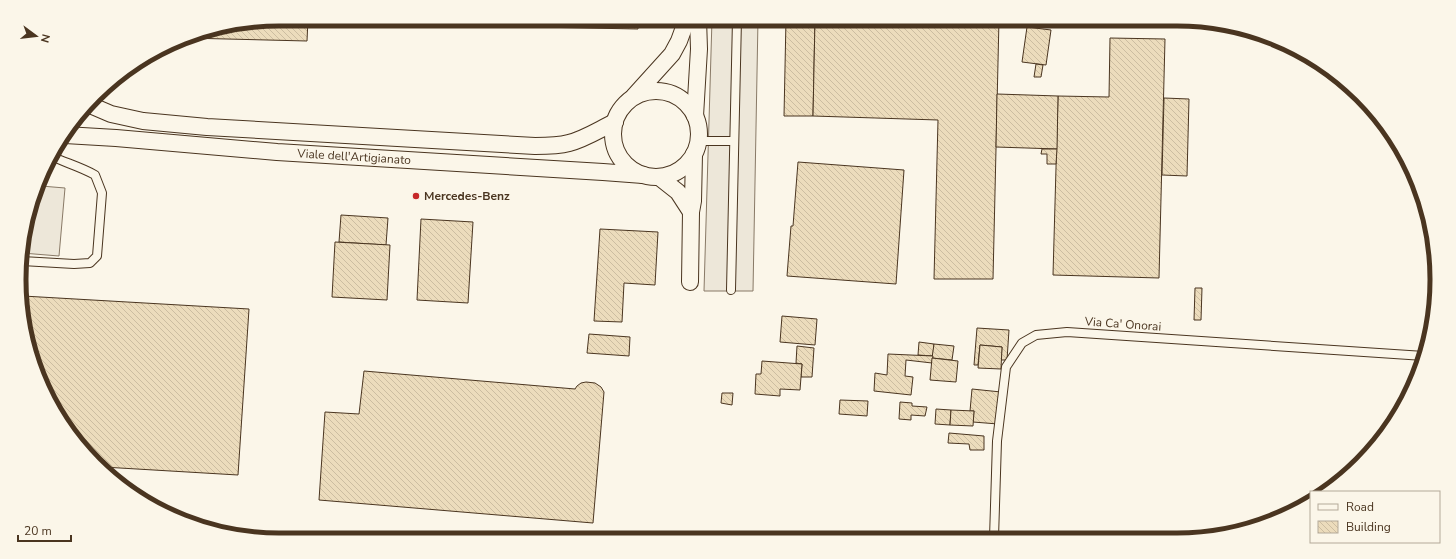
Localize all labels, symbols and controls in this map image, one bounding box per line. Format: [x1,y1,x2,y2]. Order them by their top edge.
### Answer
north arrow [16,16,56,56]
text: N [37,33,53,44]
street label: Viale dell'Artigianato [296,145,412,168]
place label: Mercedes-Benz [424,188,510,204]
marker: Mercedes-Benz [411,191,421,201]
street label: Via Ca' Onorai [1083,313,1162,335]
legend [1310,491,1440,543]
text: Road [1346,499,1374,515]
scale bar [18,517,71,543]
text: Building [1346,519,1391,535]
text: 20 m [24,523,52,539]

